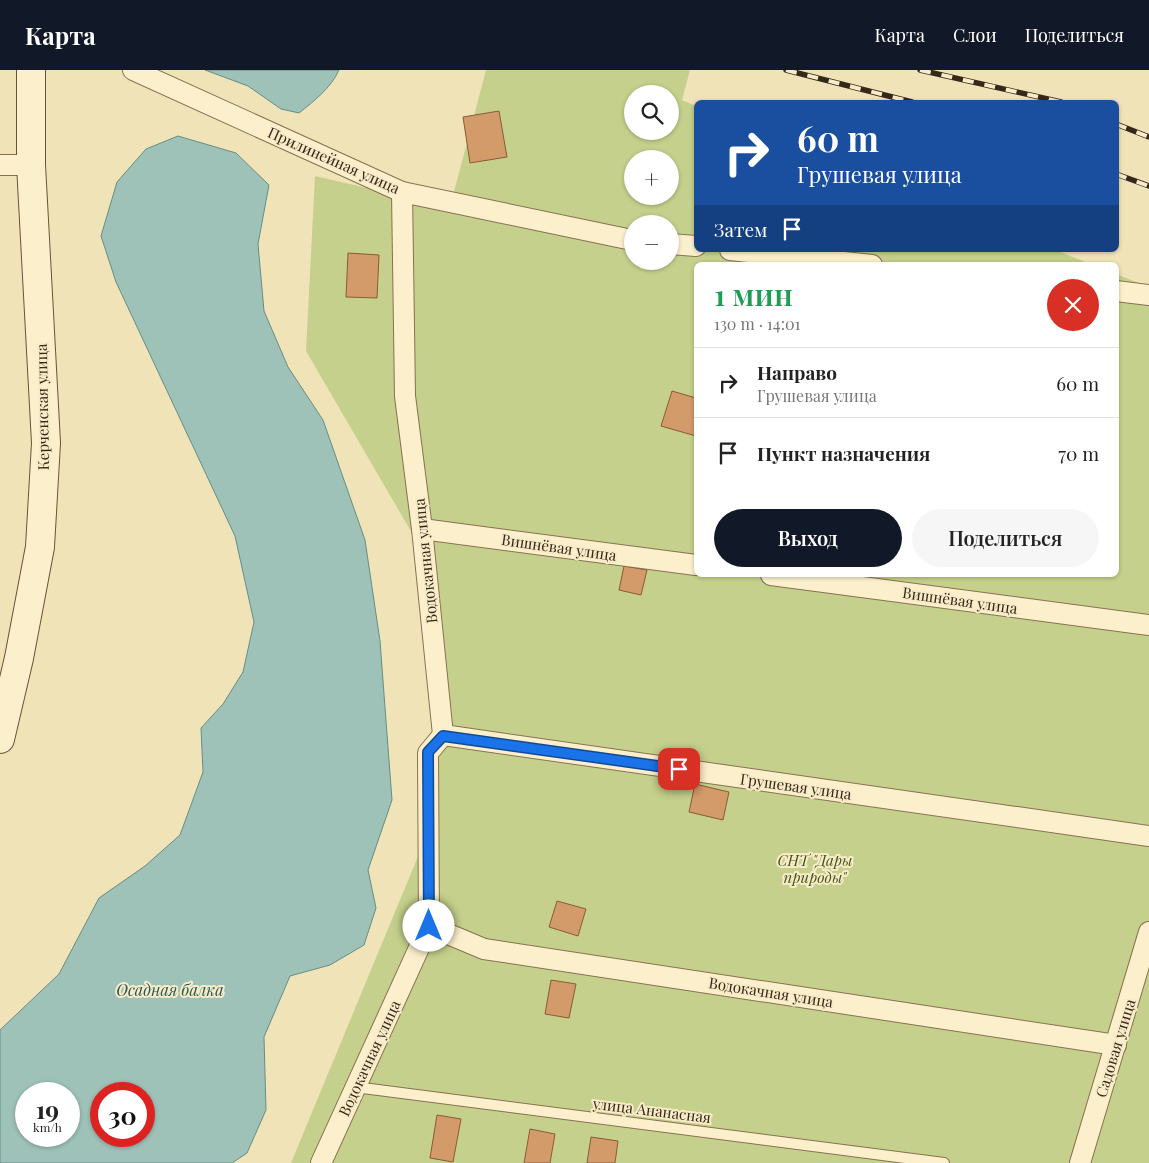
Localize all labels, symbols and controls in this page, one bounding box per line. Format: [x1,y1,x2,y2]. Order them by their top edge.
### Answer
text: Карта [25,19,96,51]
text: Карта [874,23,925,47]
text: Слои [953,23,997,47]
text: Поделиться [1025,23,1124,47]
map controls [624,85,679,270]
button: search [624,85,679,140]
text: 60 m [797,114,879,161]
icon: right [714,120,779,185]
street label: Прилинейная улица [265,122,404,198]
button: + [624,150,679,205]
text: Грушевая улица [797,159,962,189]
button: − [624,215,679,270]
icon: arrive [778,215,806,243]
text: Затем [714,216,768,242]
text: 1 мин [714,274,793,314]
button: close [1047,279,1099,331]
text: 130 m · 14:01 [714,313,800,334]
street label: Керченская улица [31,343,53,470]
text: Направо [757,359,837,385]
icon: right [714,369,742,397]
text: 60 m [1056,370,1099,396]
text: Грушевая улица [757,385,877,406]
icon: arrive [714,439,742,467]
text: Пункт назначения [757,440,930,466]
text: 70 m [1058,440,1099,466]
street label: Водокачная улица [408,497,442,625]
button: Выход [714,509,902,567]
button: Поделиться [912,509,1099,567]
street label: Вишнёвая улица [500,529,618,565]
street label: Вишнёвая улица [901,582,1019,618]
pin [658,748,700,790]
icon: arrive [665,755,693,783]
street label: Грушевая улица [739,768,853,804]
park label: СНТ "Дары природы" [778,850,852,887]
position arrow [402,899,454,951]
street label: Водокачная улица [707,972,835,1012]
water label: Осадная балка [116,979,224,1000]
street label: Водокачная улица [333,996,405,1119]
street label: Садовая улица [1091,996,1140,1100]
speed limit sign: 30 [90,1082,155,1147]
text: 19 [36,1092,59,1125]
street label: улица Ананасная [591,1093,712,1127]
text: km/h [33,1119,62,1135]

